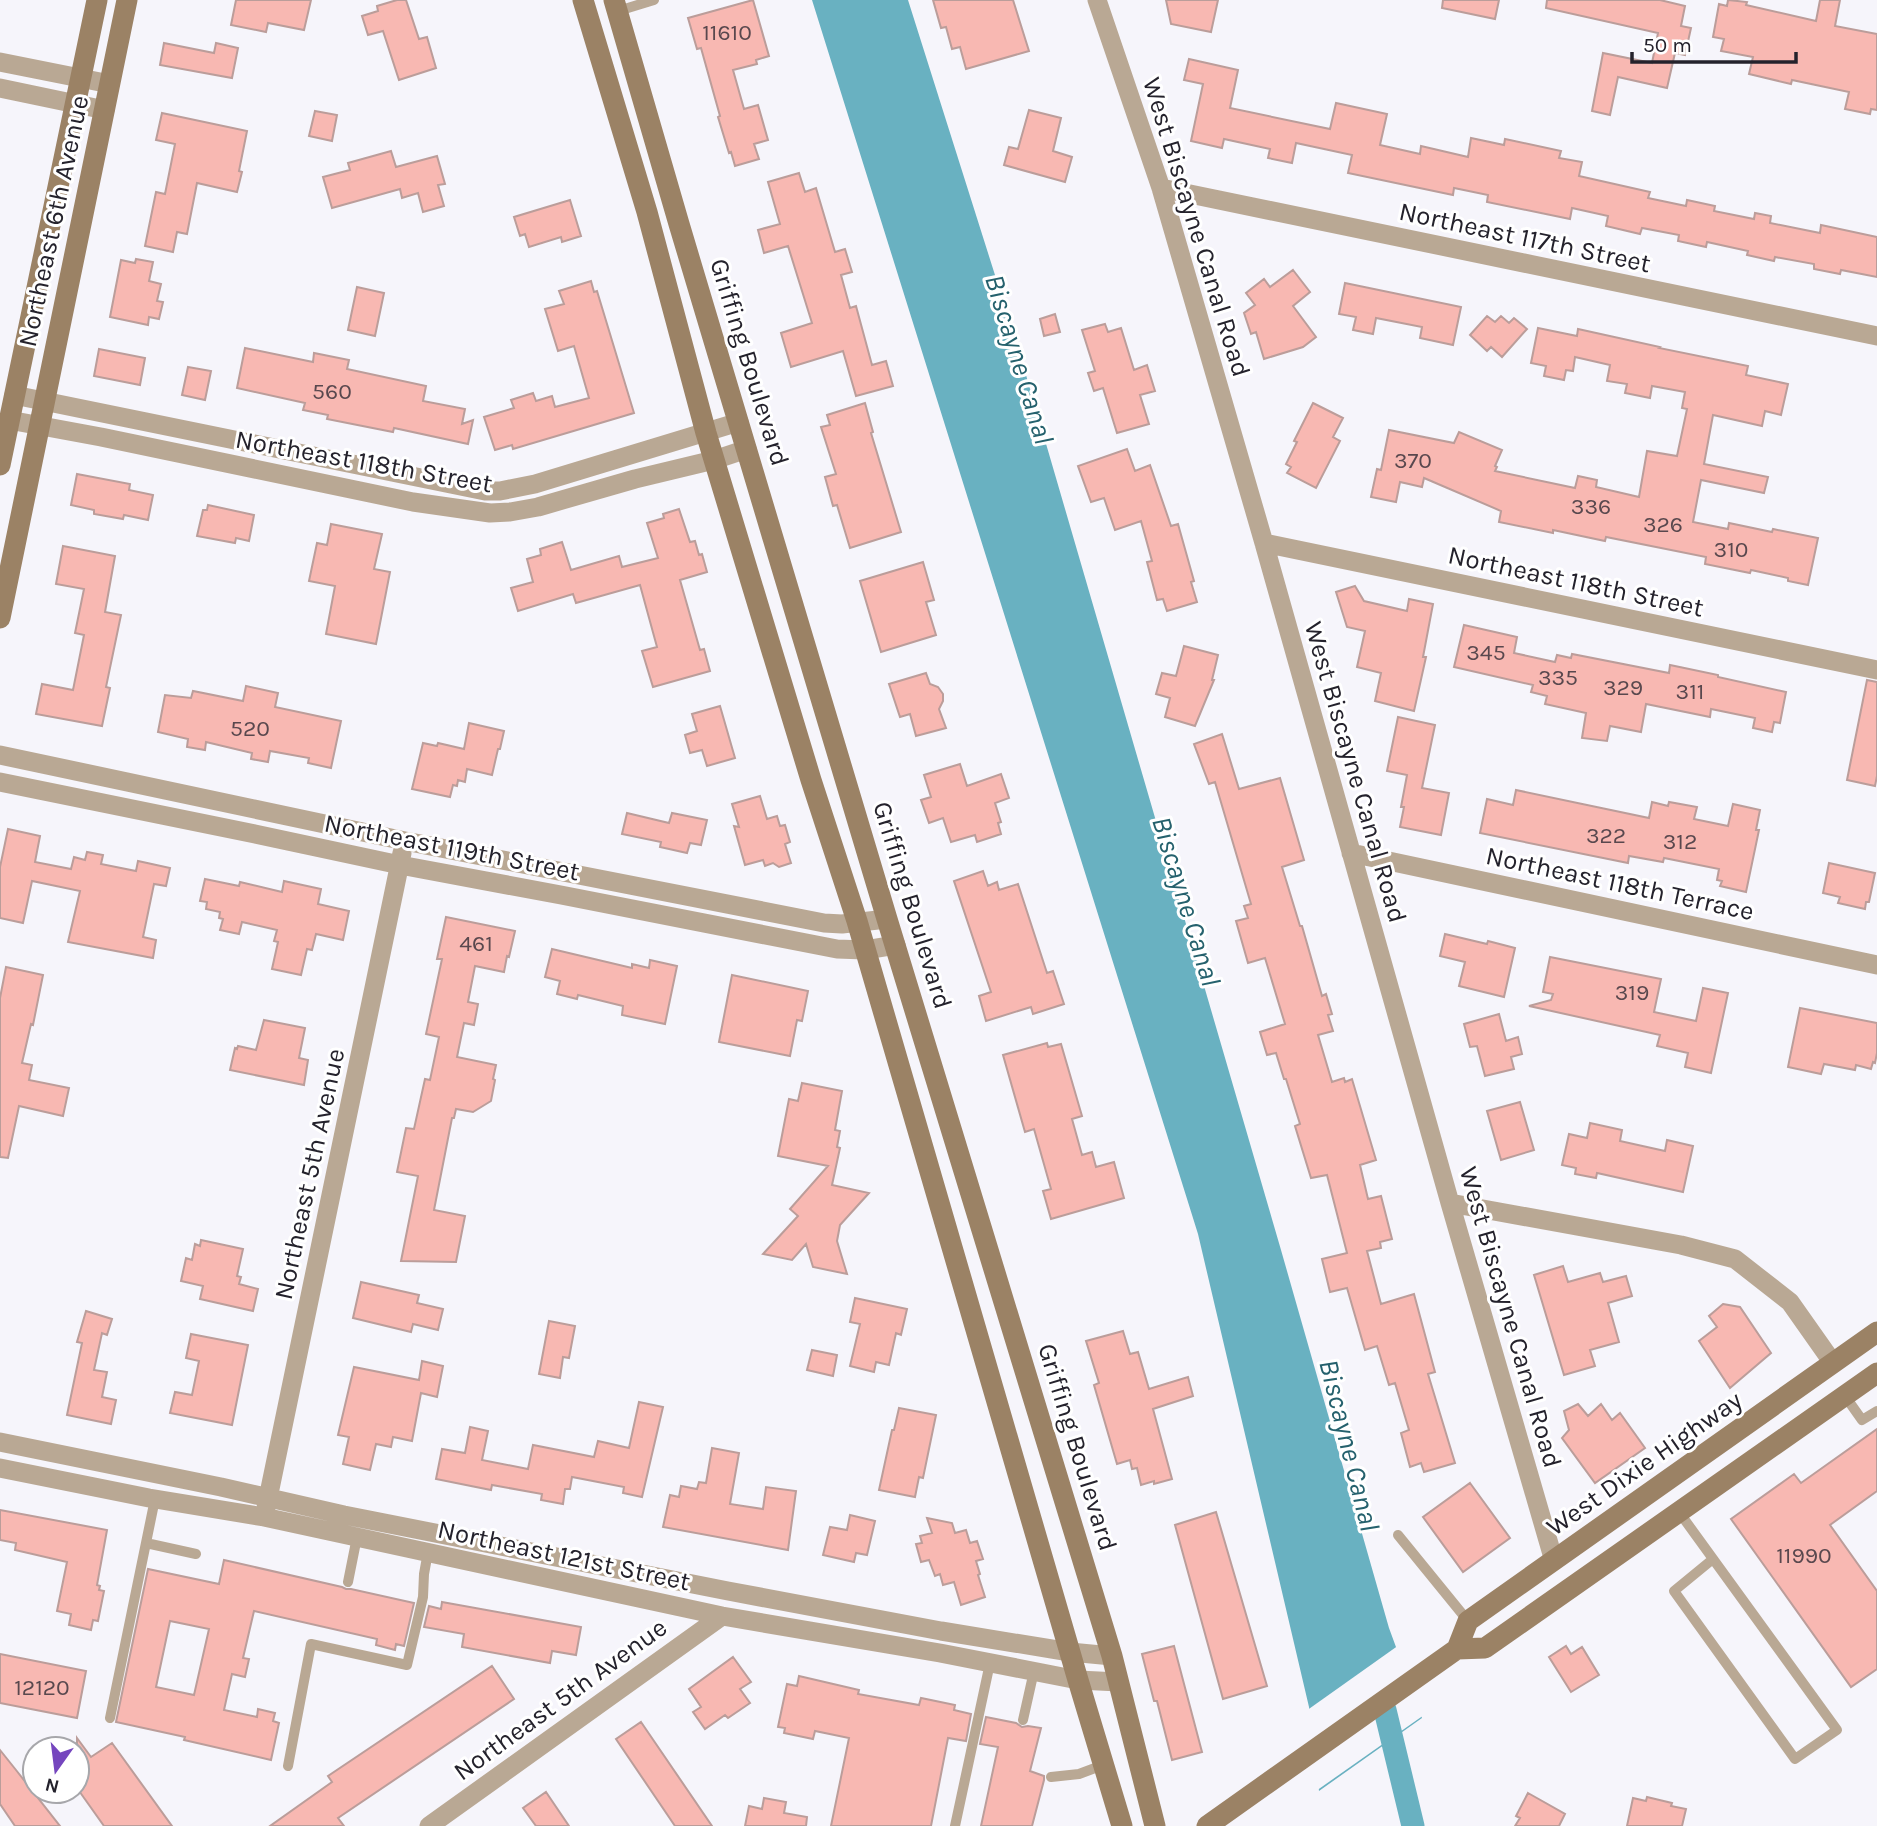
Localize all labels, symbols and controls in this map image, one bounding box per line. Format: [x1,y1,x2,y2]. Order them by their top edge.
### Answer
house number: 11610 [702,19,752,46]
scale bar [1632,21,1797,65]
text: 50 m [1643,33,1692,57]
street label: West Biscayne Canal Road [1136,74,1257,381]
street label: Northeast 6th Avenue [12,93,95,350]
street label: Northeast 117th Street [1396,196,1654,279]
street label: Griffing Boulevard [703,255,796,469]
water label: Biscayne Canal [978,270,1061,448]
house number: 560 [312,378,352,405]
street label: Northeast 118th Street [233,424,495,499]
house number: 370 [1394,447,1432,474]
house number: 336 [1571,493,1611,520]
house number: 326 [1643,511,1683,538]
house number: 310 [1714,536,1748,563]
street label: Northeast 118th Street [1445,539,1707,624]
street label: West Biscayne Canal Road [1298,618,1413,926]
house number: 345 [1466,639,1506,666]
house number: 335 [1538,664,1578,691]
house number: 329 [1603,674,1643,701]
house number: 311 [1676,678,1704,705]
house number: 520 [230,715,270,742]
street label: Griffing Boulevard [866,798,959,1012]
street label: Northeast 119th Street [322,808,582,887]
water label: Biscayne Canal [1145,812,1228,990]
house number: 322 [1586,822,1626,849]
house number: 312 [1663,828,1697,855]
street label: Northeast 118th Terrace [1483,840,1757,927]
house number: 461 [459,930,493,957]
house number: 319 [1615,979,1649,1006]
street label: Northeast 5th Avenue [268,1046,351,1303]
street label: West Biscayne Canal Road [1453,1163,1568,1471]
street label: Griffing Boulevard [1031,1340,1124,1554]
water label: Biscayne Canal [1312,1356,1387,1534]
street label: West Dixie Highway [1541,1384,1748,1543]
street label: Northeast 121st Street [435,1514,693,1597]
house number: 11990 [1776,1542,1832,1569]
street label: Northeast 5th Avenue [448,1612,673,1787]
house number: 12120 [14,1674,70,1701]
north arrow [21,1735,91,1805]
text: N [43,1773,61,1798]

